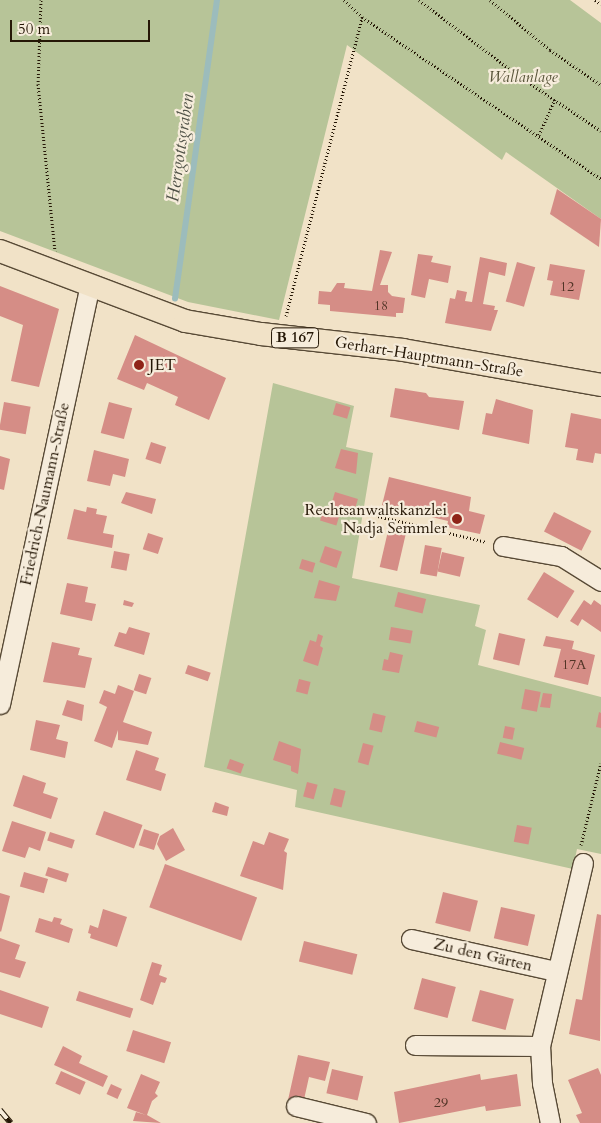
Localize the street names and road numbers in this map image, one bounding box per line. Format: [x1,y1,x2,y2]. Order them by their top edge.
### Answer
road number: B 167 [270,326,320,350]
street label: Gerhart-Hauptmann-Straße [333,333,525,381]
street label: Friedrich-Naumann-Straße [16,401,74,587]
street label: Zu den Gärten [432,934,534,976]

